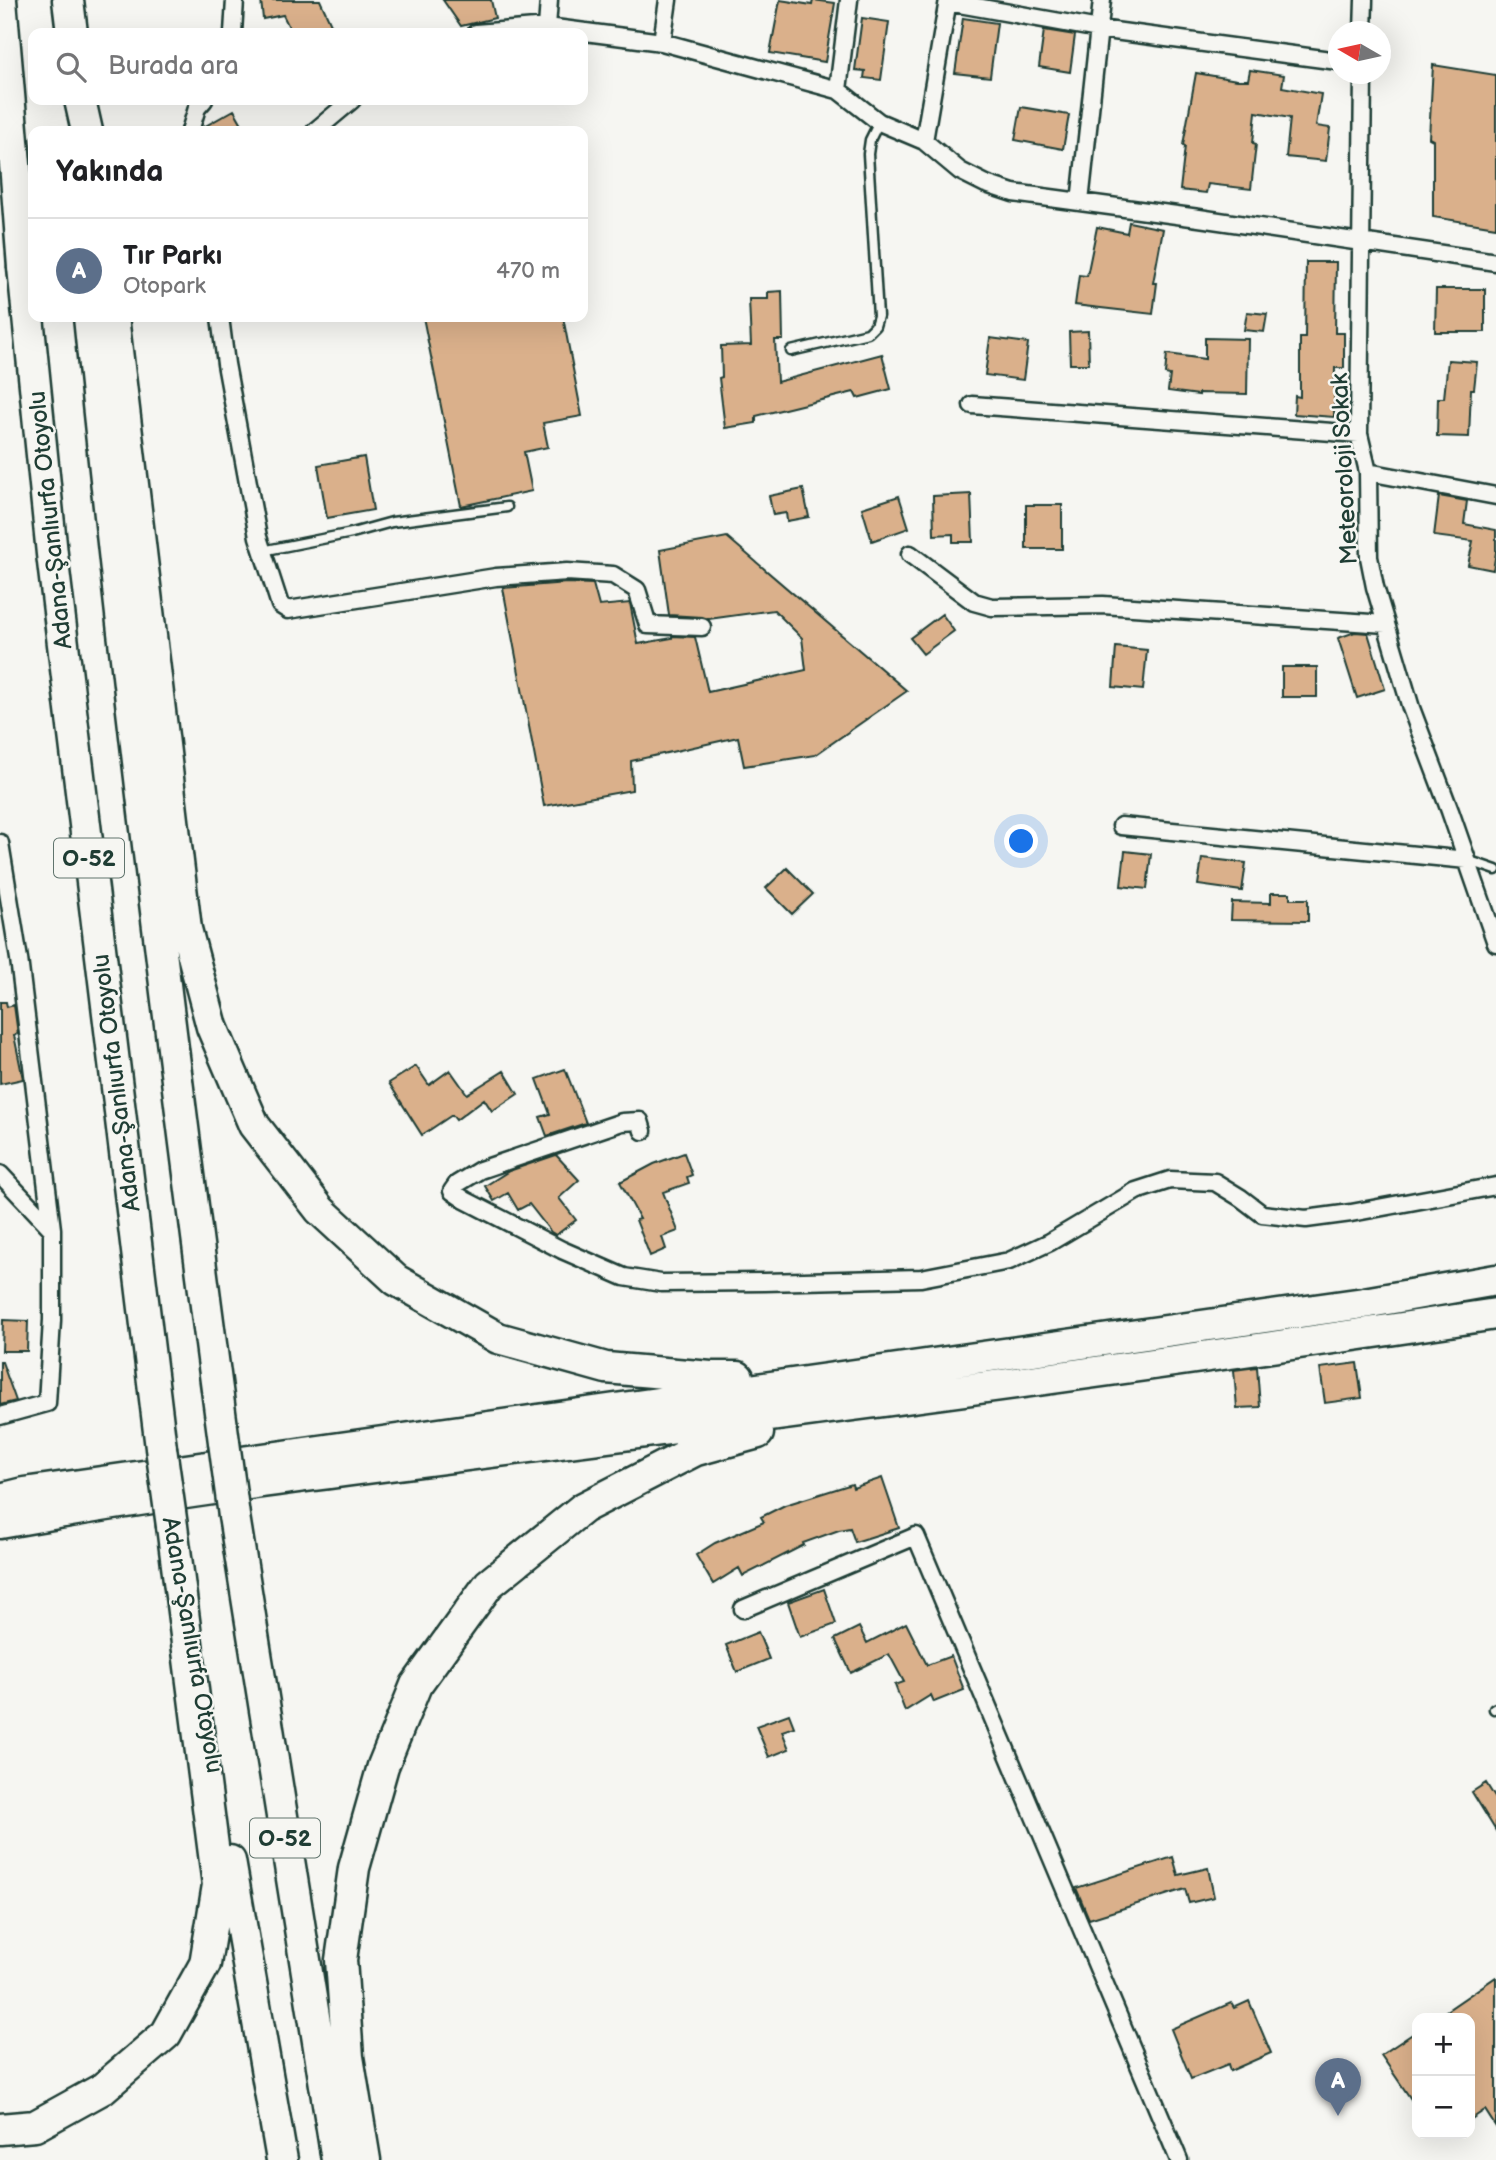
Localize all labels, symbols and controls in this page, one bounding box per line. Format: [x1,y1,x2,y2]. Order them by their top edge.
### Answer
north arrow [1328,21,1391,84]
search box [28,28,588,105]
icon: search [52,48,90,86]
text: Burada ara [108,51,239,82]
text: Yakında [56,154,163,190]
text: Tır Parkı [123,241,222,272]
text: A [72,257,86,285]
text: 470 m [496,257,560,285]
text: Otopark [123,272,206,300]
street label: Meteoroloji Sokak [1325,372,1364,566]
street label: Adana-Şanlıurfa Otoyolu [23,389,78,651]
your location [1004,824,1038,858]
road number: O-52 [54,838,124,878]
street label: Adana-Şanlıurfa Otoyolu [86,952,147,1213]
street label: Adana-Şanlıurfa Otoyolu [156,1515,229,1775]
road number: O-52 [250,1818,320,1857]
map controls [1412,2013,1475,2139]
button: + [1412,2013,1475,2076]
pin: A [1315,2058,1361,2116]
button: − [1412,2076,1475,2139]

